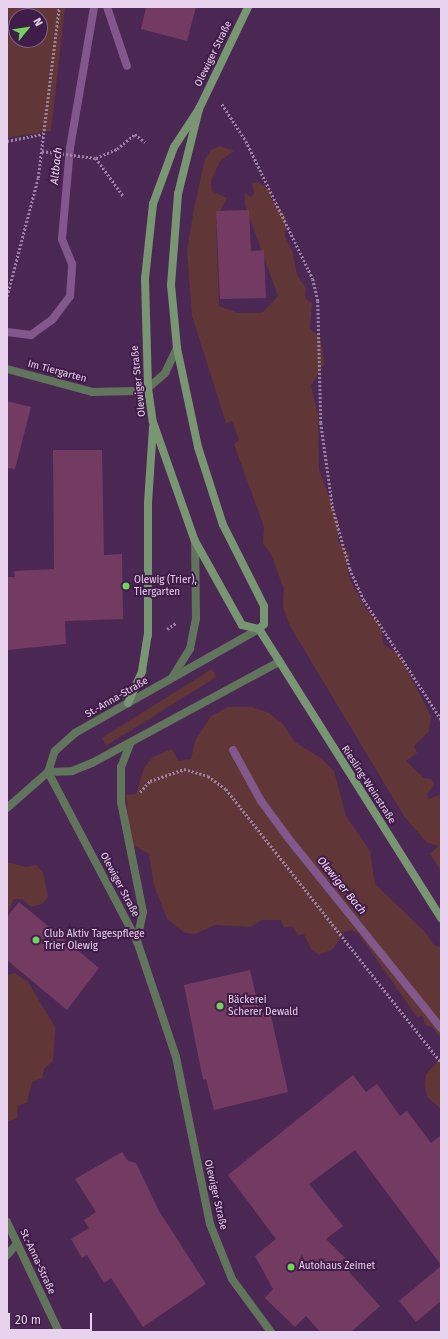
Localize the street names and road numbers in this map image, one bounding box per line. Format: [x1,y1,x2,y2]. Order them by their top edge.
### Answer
street label: Olewiger Straße [193,19,235,89]
street label: Olewiger Straße [129,345,149,417]
street label: Im Tiergarten [26,358,88,386]
street label: St.-Anna-Straße [83,675,151,721]
street label: Riesling-Weinstraße [338,744,398,826]
street label: Olewiger Straße [97,851,141,919]
street label: Olewiger Straße [201,1159,229,1231]
street label: St.-Anna-Straße [17,1227,57,1297]

